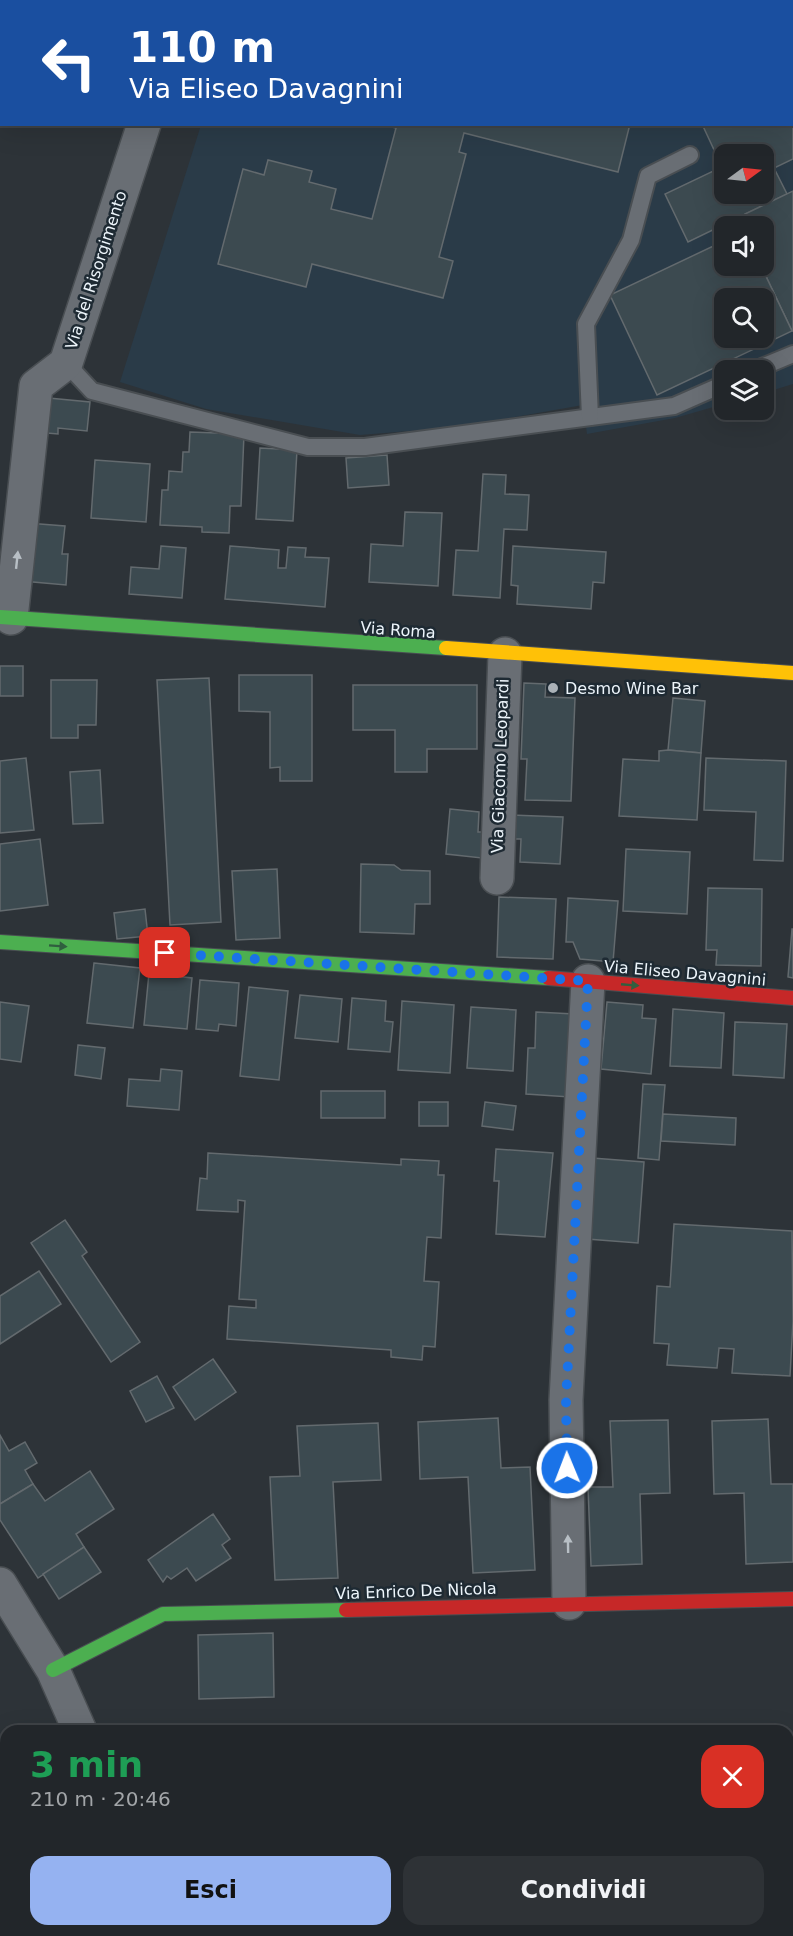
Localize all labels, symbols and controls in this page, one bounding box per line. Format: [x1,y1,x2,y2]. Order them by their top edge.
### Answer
text: 110 m [129,23,275,72]
icon: left [30,24,108,102]
text: Via Eliseo Davagnini [129,73,404,104]
north arrow [714,144,774,204]
map controls [714,144,774,420]
street label: Via del Risorgimento [61,188,131,352]
button: sound [714,216,774,276]
button: search [714,288,774,348]
button: layers [714,360,774,420]
one-way arrow [12,551,22,570]
street label: Via Roma [360,618,436,642]
street label: Via Giacomo Leopardi [487,678,513,854]
place label: Desmo Wine Bar [565,679,699,698]
marker: Desmo Wine Bar [546,681,560,695]
pin [139,927,190,978]
icon: arrive [148,936,181,969]
one-way arrow [49,941,68,951]
street label: Via Eliseo Davagnini [603,956,767,990]
one-way arrow [621,980,640,990]
position arrow [535,1436,599,1500]
one-way arrow [563,1535,573,1554]
street label: Via Enrico De Nicola [335,1579,497,1603]
text: 3 min [30,1744,143,1785]
button: close [701,1745,764,1808]
text: 210 m · 20:46 [30,1787,171,1811]
button: Esci [30,1856,391,1925]
button: Condividi [403,1856,764,1925]

